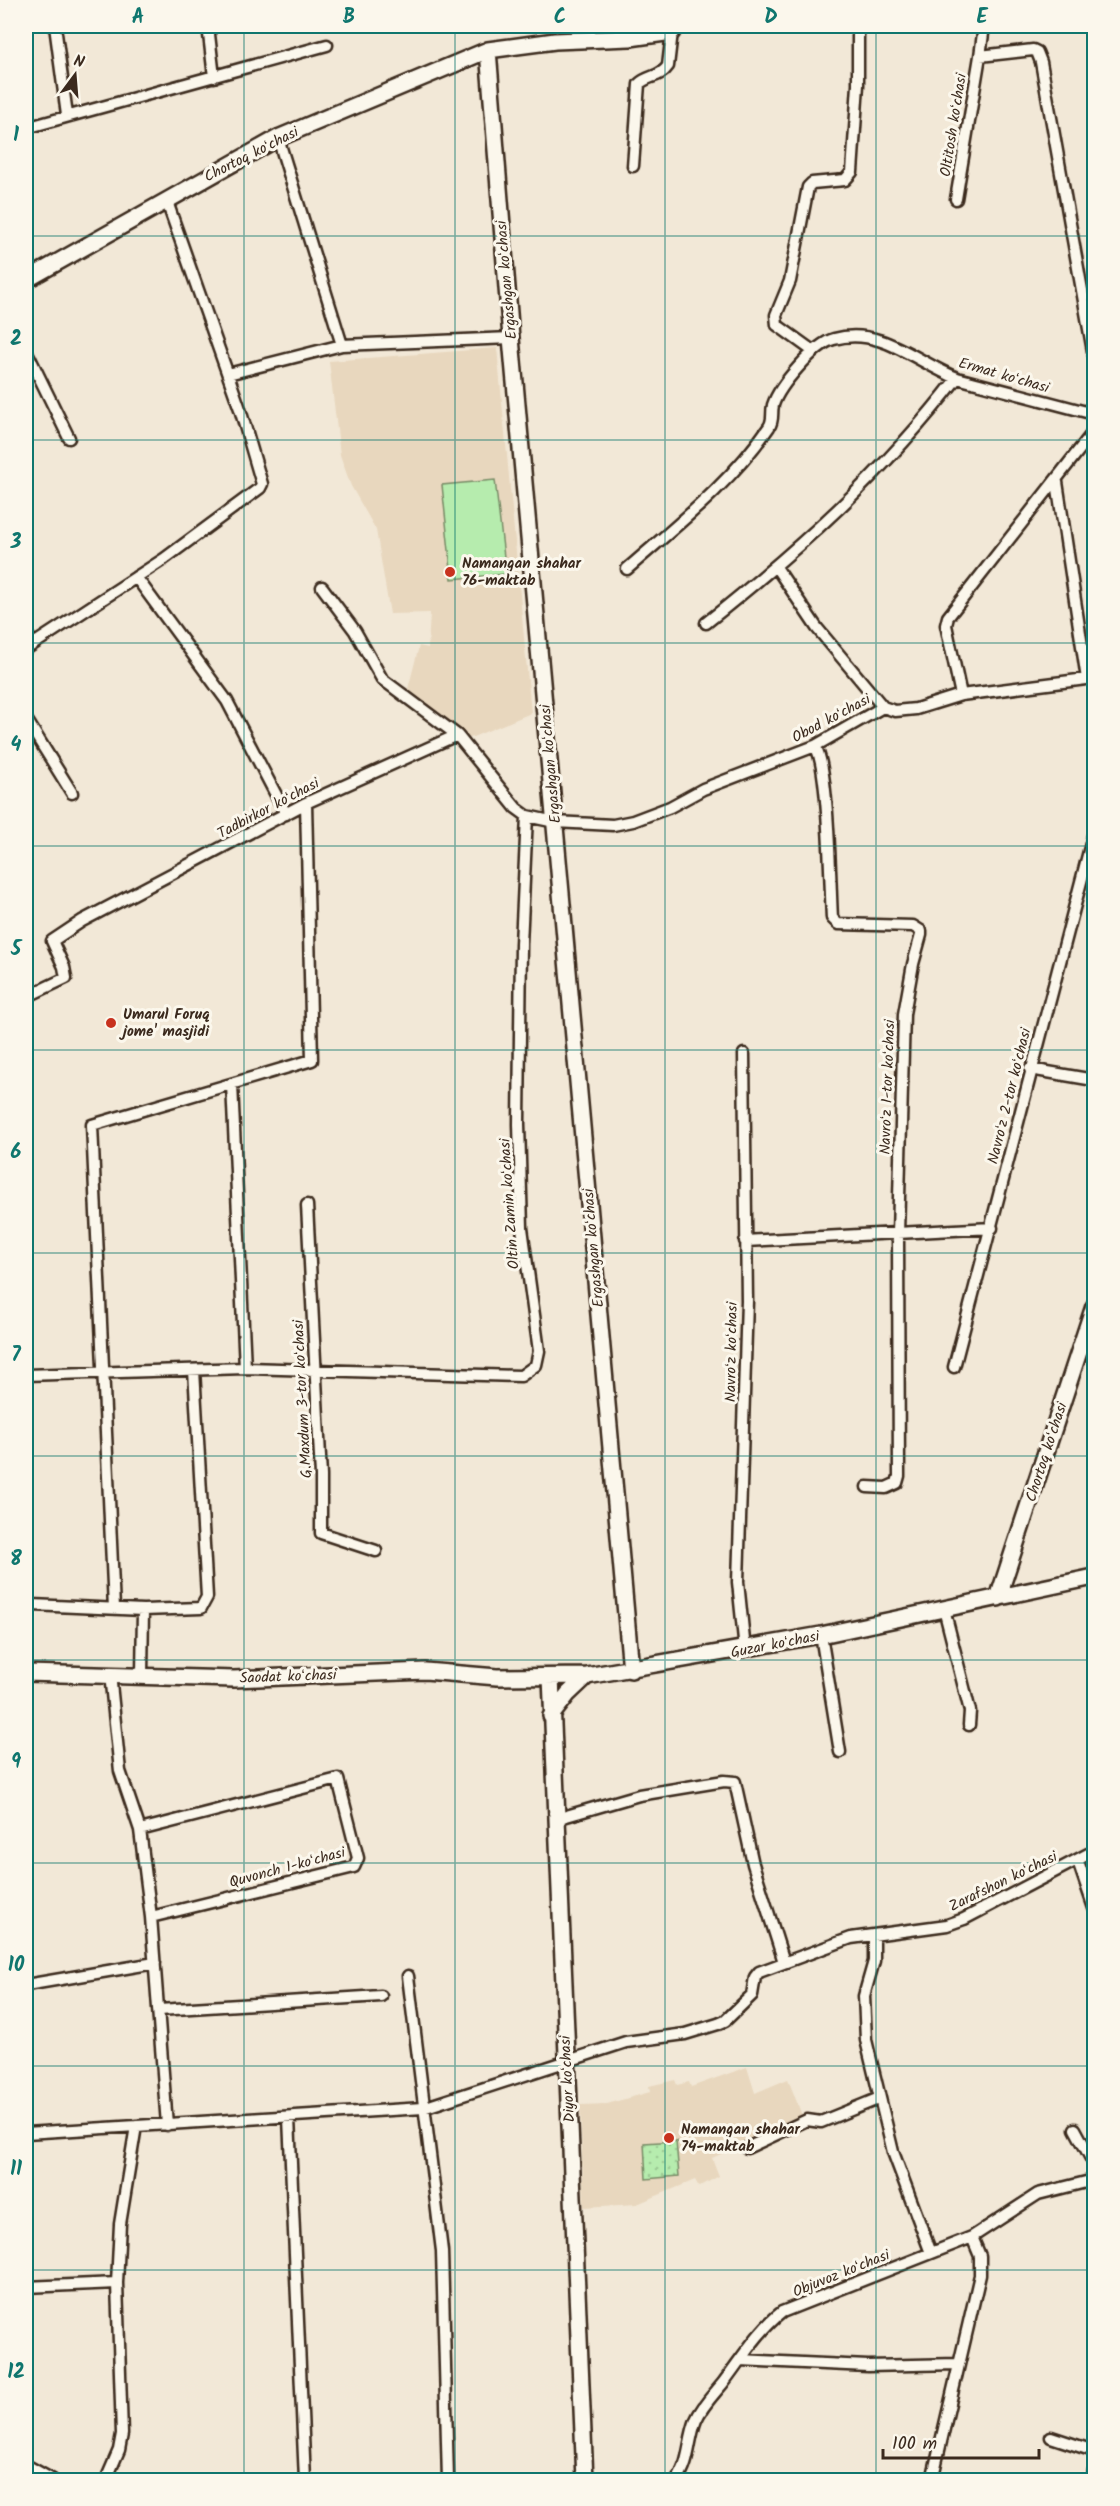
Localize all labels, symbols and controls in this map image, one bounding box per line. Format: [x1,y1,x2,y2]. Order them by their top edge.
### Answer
text: A [132,2,144,34]
text: B [343,2,355,34]
text: C [554,2,566,34]
text: D [764,2,778,34]
text: E [976,2,988,34]
north arrow [45,45,105,105]
text: N [70,49,87,75]
street label: Oltitosh koʻchasi [934,70,974,178]
text: 1 [13,120,19,152]
street label: Chortoq koʻchasi [200,120,304,189]
street label: Ergashgan koʻchasi [490,218,524,340]
text: 2 [10,324,22,356]
street label: Ermat koʻchasi [956,352,1053,401]
text: 3 [10,527,22,559]
place label: Namangan shahar 76-maktab [462,552,582,593]
marker: Namangan shahar 76-maktab [443,565,457,579]
street label: Obod koʻchasi [788,687,876,750]
street label: Ergashgan koʻchasi [534,702,568,824]
text: 4 [11,730,22,762]
street label: Tadbirkor koʻchasi [213,771,325,846]
text: 5 [10,934,23,966]
place label: Umarul Foruq jome' masjidi [119,1003,210,1044]
marker: Umarul Foruq jome' masjidi [104,1016,118,1030]
street label: Navroʻz 1-tor koʻchasi [874,1018,902,1155]
street label: Navroʻz 2-tor koʻchasi [981,1024,1039,1167]
street label: Oltin Zamin koʻchasi [493,1136,527,1270]
text: 6 [11,1137,22,1169]
street label: Ergashgan koʻchasi [577,1186,611,1308]
street label: Navroʻz koʻchasi [719,1300,745,1402]
street label: G.Maxdum 3-tor koʻchasi [287,1318,319,1479]
text: 7 [11,1340,21,1372]
street label: Chortoq koʻchasi [1020,1398,1075,1505]
text: 8 [10,1544,22,1576]
street label: Guzar koʻchasi [729,1624,823,1665]
street label: Saodat koʻchasi [239,1663,338,1691]
text: 9 [11,1747,21,1779]
street label: Quvonch 1-koʻchasi [227,1841,349,1895]
street label: Zarafshon koʻchasi [945,1845,1063,1919]
text: 10 [8,1950,25,1982]
street label: Diyor koʻchasi [554,2033,582,2123]
place label: Namangan shahar 74-maktab [681,2118,801,2159]
marker: Namangan shahar 74-maktab [662,2131,676,2145]
text: 11 [10,2154,22,2186]
street label: Objuvoz koʻchasi [789,2243,895,2304]
text: 12 [7,2357,25,2389]
scale bar [883,2422,1039,2460]
text: 100 m [892,2430,937,2459]

